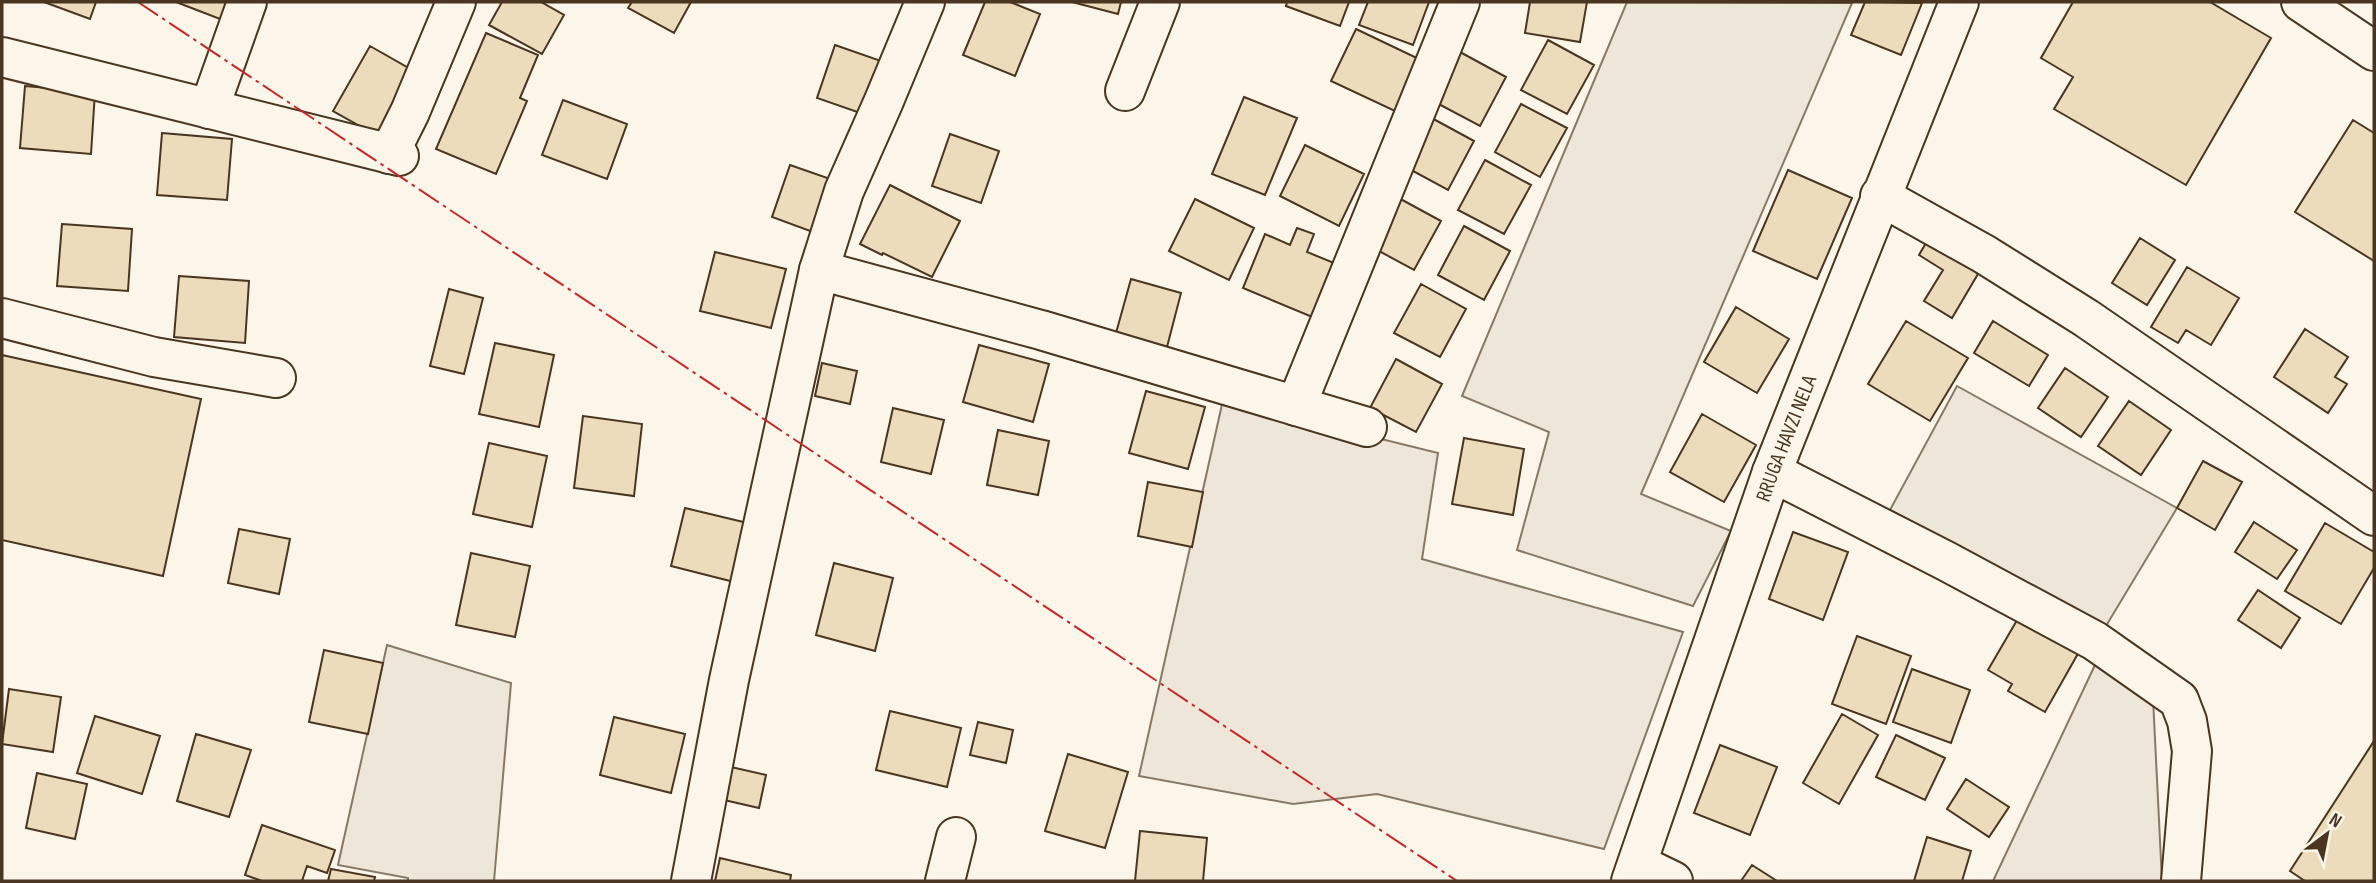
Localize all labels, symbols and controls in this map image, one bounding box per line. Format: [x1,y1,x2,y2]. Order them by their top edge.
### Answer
street label: RRUGA HAVZI NELA [1750,371,1822,505]
north arrow [2292,799,2362,869]
text: N [2325,808,2346,833]

